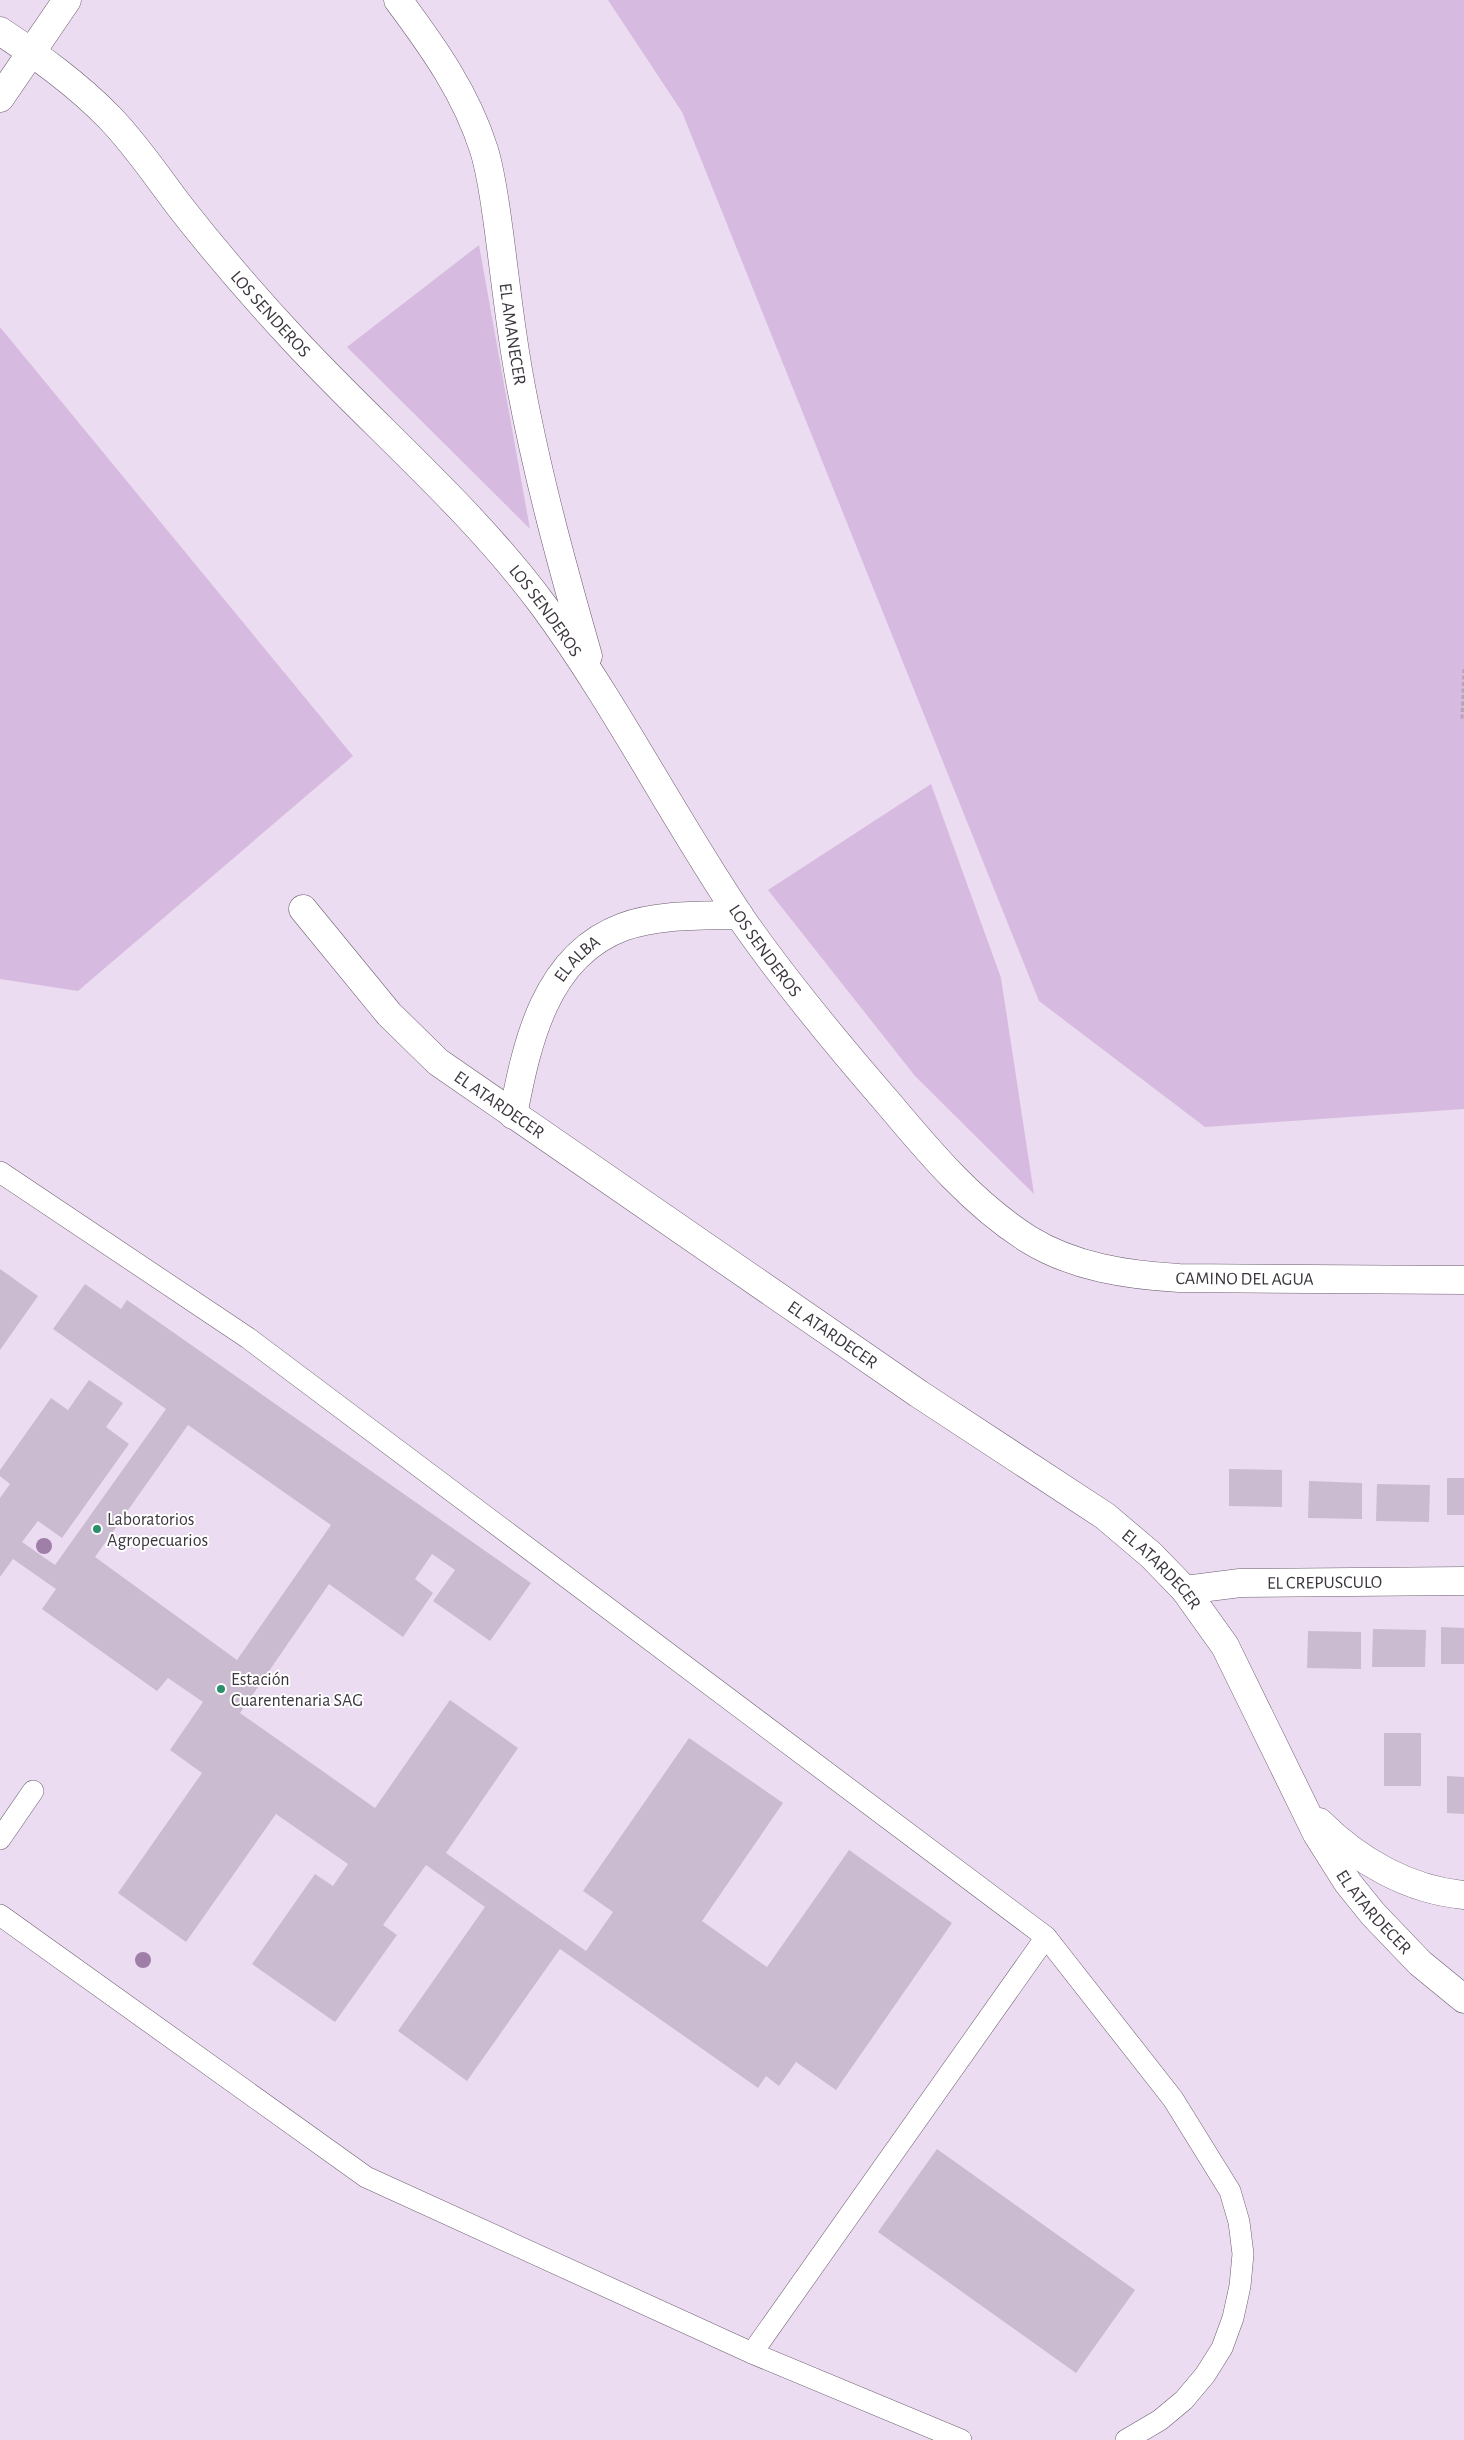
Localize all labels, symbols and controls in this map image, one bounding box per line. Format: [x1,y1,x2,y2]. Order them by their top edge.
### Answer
street label: LOS SENDEROS [227,268,313,361]
street label: EL AMANECER [496,282,529,387]
street label: LOS SENDEROS [505,562,584,660]
street label: LOS SENDEROS [725,902,804,1001]
street label: EL ALBA [551,933,604,985]
street label: EL ATARDECER [451,1068,547,1142]
street label: CAMINO DEL AGUA [1175,1270,1314,1289]
street label: EL ATARDECER [784,1298,881,1373]
place label: Laboratorios Agropecuarios [107,1511,208,1550]
marker: Laboratorios Agropecuarios [91,1523,103,1535]
street label: EL ATARDECER [1118,1526,1204,1613]
street label: EL CREPUSCULO [1267,1574,1382,1593]
place label: Estación Cuarentenaria SAG [231,1671,363,1710]
marker: Estación Cuarentenaria SAG [215,1683,227,1695]
street label: EL ATARDECER [1332,1867,1414,1958]

